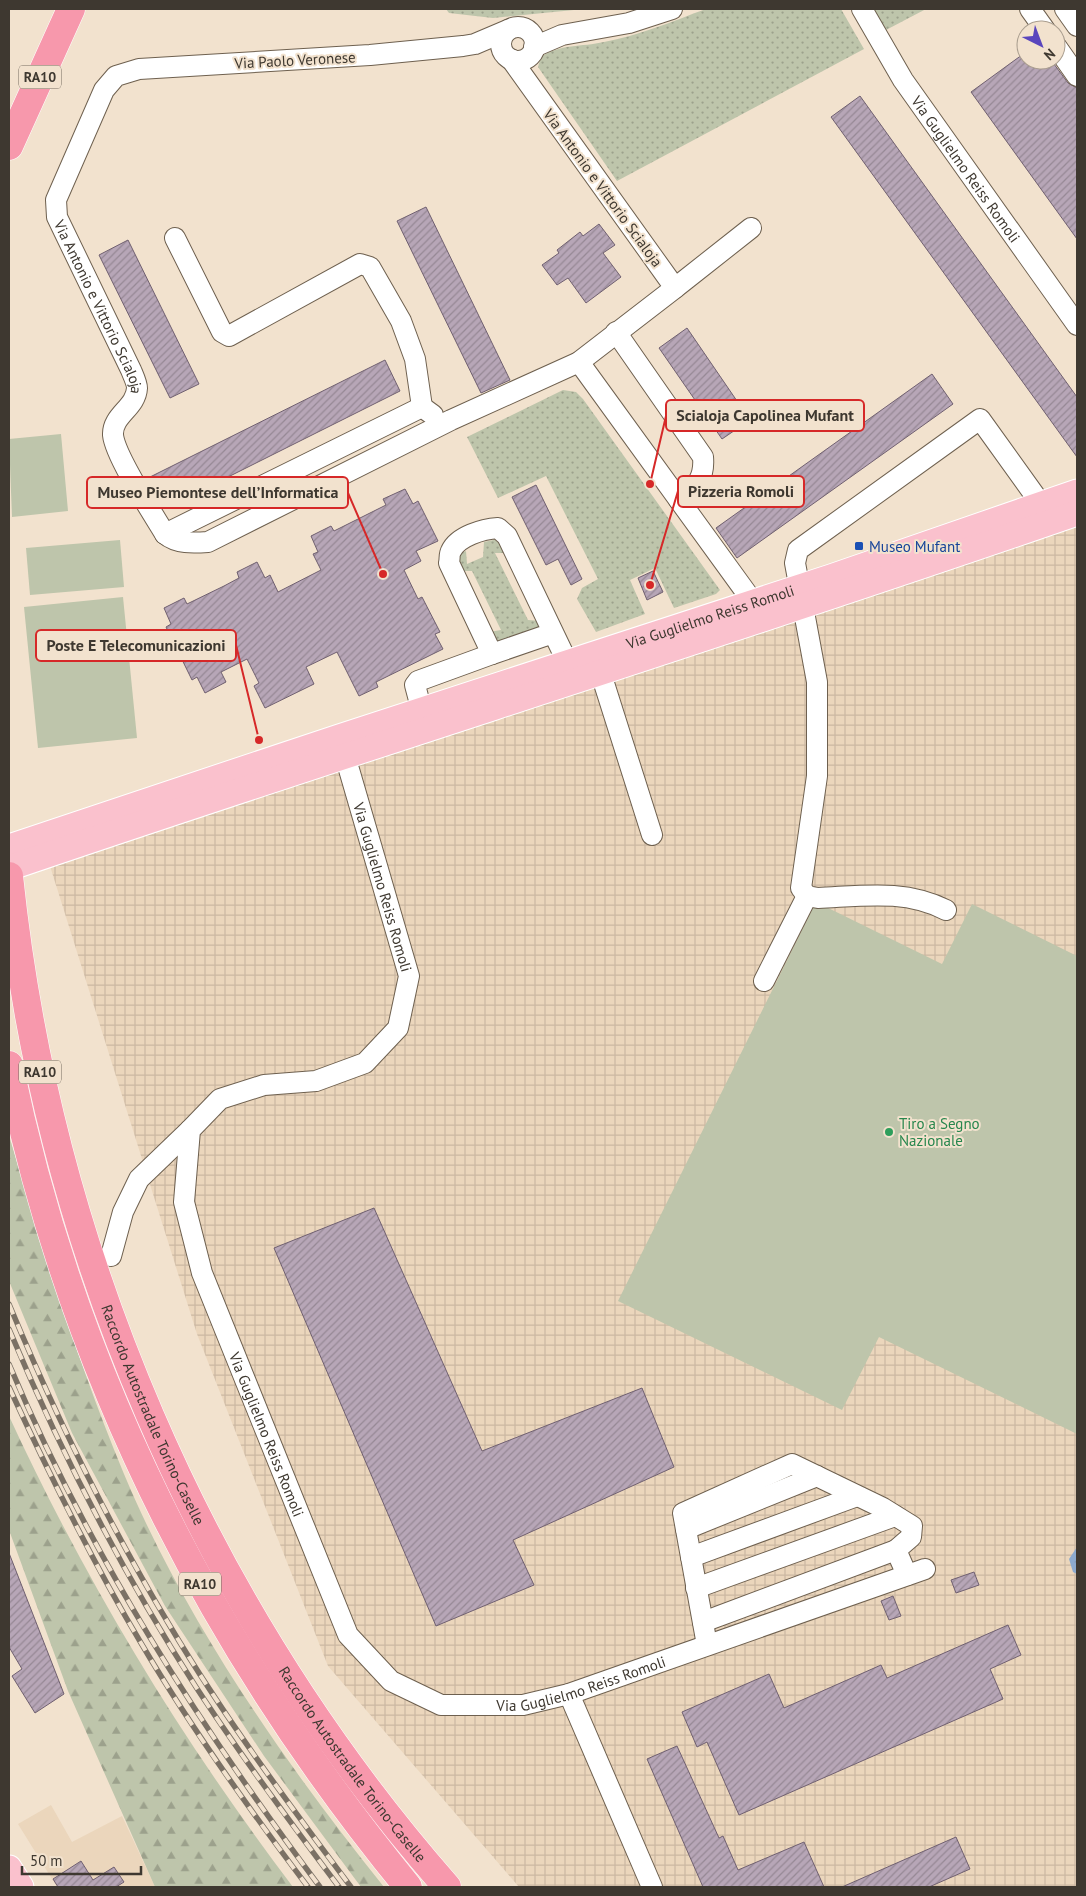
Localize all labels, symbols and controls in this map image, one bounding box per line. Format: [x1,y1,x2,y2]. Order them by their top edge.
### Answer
north arrow [1016,20,1066,70]
text: N [1040,45,1059,64]
street label: Via Paolo Veronese [233,47,356,73]
road number: RA10 [19,66,61,88]
street label: Via Guglielmo Reiss Romoli [907,91,1025,246]
street label: Via Antonio e Vittorio Scialoja [539,104,667,271]
street label: Via Antonio e Vittorio Scialoja [50,216,147,396]
callout: Scialoja Capolinea Mufant [666,400,864,431]
text: Scialoja Capolinea Mufant [676,405,854,425]
callout: Pizzeria Romoli [678,476,804,507]
callout: Museo Piemontese dell’Informatica [87,477,348,508]
text: Pizzeria Romoli [688,481,794,501]
text: Museo Piemontese dell’Informatica [97,482,339,502]
place label: Museo Mufant [869,537,960,556]
marker: Museo Mufant [853,540,865,552]
street label: Via Guglielmo Reiss Romoli [623,580,796,653]
callout: Poste E Telecomunicazioni [36,630,236,661]
text: Poste E Telecomunicazioni [46,635,226,655]
street label: Via Guglielmo Reiss Romoli [349,799,417,974]
road number: RA10 [19,1060,61,1084]
place label: Tiro a Segno Nazionale [899,1114,980,1150]
marker: Tiro a Segno Nazionale [883,1126,895,1138]
street label: Raccordo Autostradale Torino-Caselle [98,1302,209,1528]
street label: Via Guglielmo Reiss Romoli [225,1348,309,1519]
road number: RA10 [179,1572,221,1596]
street label: Via Guglielmo Reiss Romoli [495,1651,668,1715]
street label: Raccordo Autostradale Torino-Caselle [275,1662,431,1866]
scale bar [22,1844,141,1876]
text: 50 m [30,1851,63,1870]

